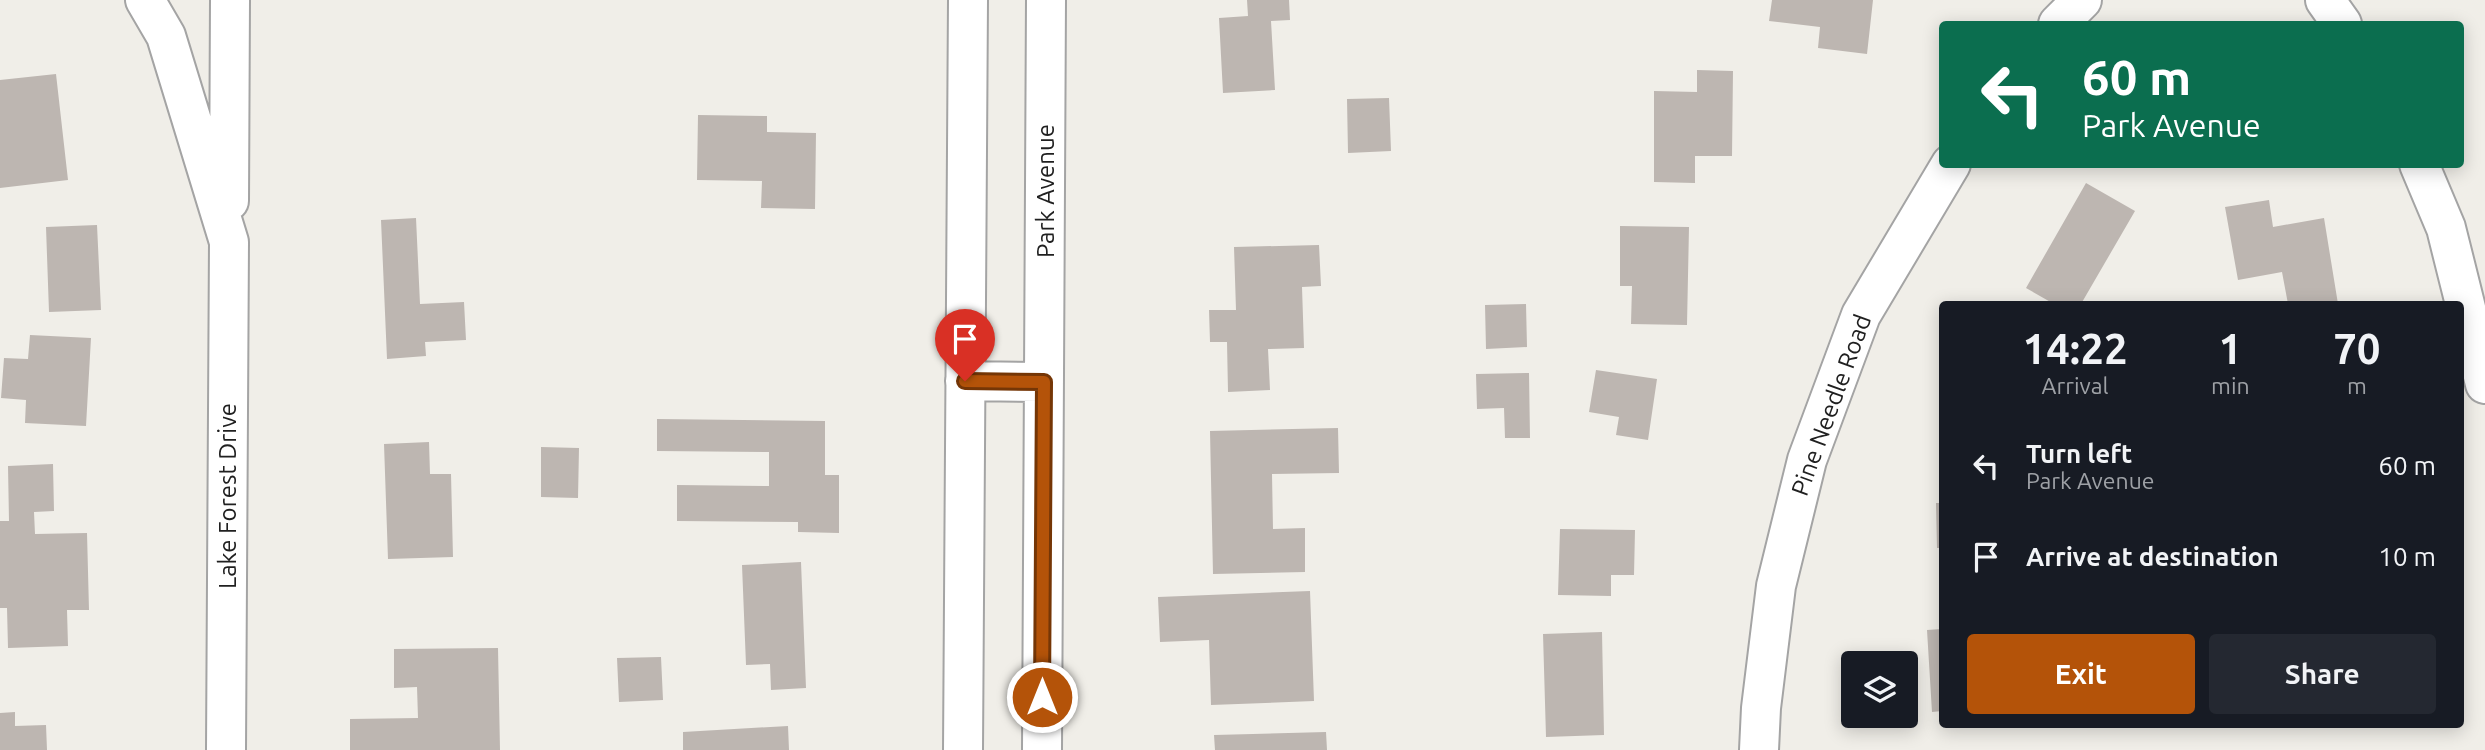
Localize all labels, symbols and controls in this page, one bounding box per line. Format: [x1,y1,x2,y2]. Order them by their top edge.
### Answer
icon: left [1967,49,2058,140]
text: 60 m [2082,49,2191,104]
text: Park Avenue [2082,107,2261,143]
street label: Park Avenue [1032,124,1059,258]
pin [935,309,995,381]
street label: Pine Needle Road [1786,311,1876,499]
icon: arrive [946,320,984,358]
text: 14:22 [2022,325,2128,372]
text: 1 [2219,325,2242,372]
text: 70 [2333,325,2381,372]
text: Arrival [2042,373,2109,398]
text: min [2211,373,2250,398]
text: m [2347,373,2367,398]
street label: Lake Forest Drive [214,403,241,589]
text: Turn left [2026,439,2132,468]
icon: left [1967,447,2005,485]
text: 60 m [2378,451,2436,480]
text: Park Avenue [2026,468,2154,493]
icon: arrive [1967,538,2005,576]
text: Arrive at destination [2026,542,2279,571]
text: 10 m [2378,542,2436,571]
button: Exit [1967,634,2195,714]
button: Share [2209,634,2436,714]
map controls [1841,651,1918,728]
button: layers [1841,651,1918,728]
position arrow [1005,660,1079,734]

